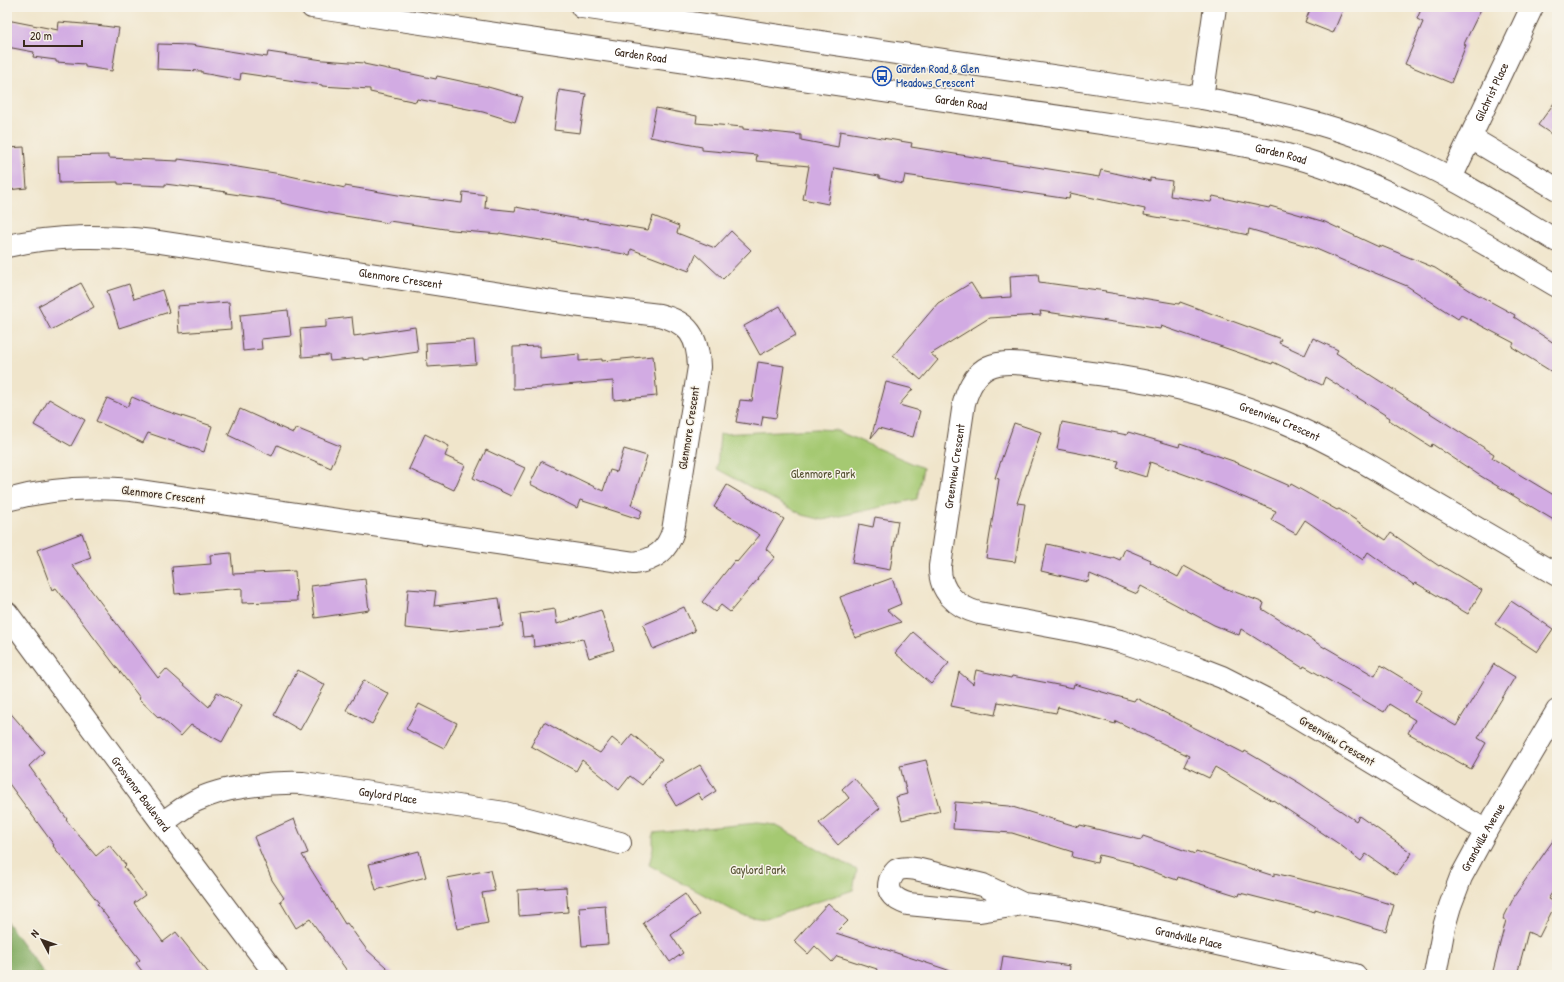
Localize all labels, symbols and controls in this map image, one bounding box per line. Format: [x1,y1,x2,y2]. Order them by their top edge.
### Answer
scale bar [24,22,82,48]
text: 20 m [30,27,52,44]
street label: Garden Road [613,43,668,67]
street label: Gilchrist Place [1470,59,1513,124]
place label: Garden Road & Glen Meadows Crescent [896,60,979,91]
bus stop icon: Garden Road & Glen Meadows Crescent [871,65,893,87]
street label: Garden Road [934,90,989,114]
street label: Garden Road [1254,139,1309,168]
street label: Glenmore Crescent [358,263,444,293]
street label: Glenmore Crescent [674,384,704,471]
street label: Greenview Crescent [1237,397,1324,446]
street label: Greenview Crescent [940,422,969,510]
park label: Glenmore Park [791,465,855,482]
street label: Glenmore Crescent [120,481,207,508]
street label: Greenview Crescent [1296,711,1379,770]
street label: Grosvenor Boulevard [108,753,175,835]
street label: Gaylord Place [358,782,419,808]
street label: Grandville Avenue [1457,800,1509,874]
park label: Gaylord Park [730,861,786,878]
north arrow [22,920,62,960]
street label: Grandville Place [1154,921,1224,953]
text: N [27,927,42,940]

